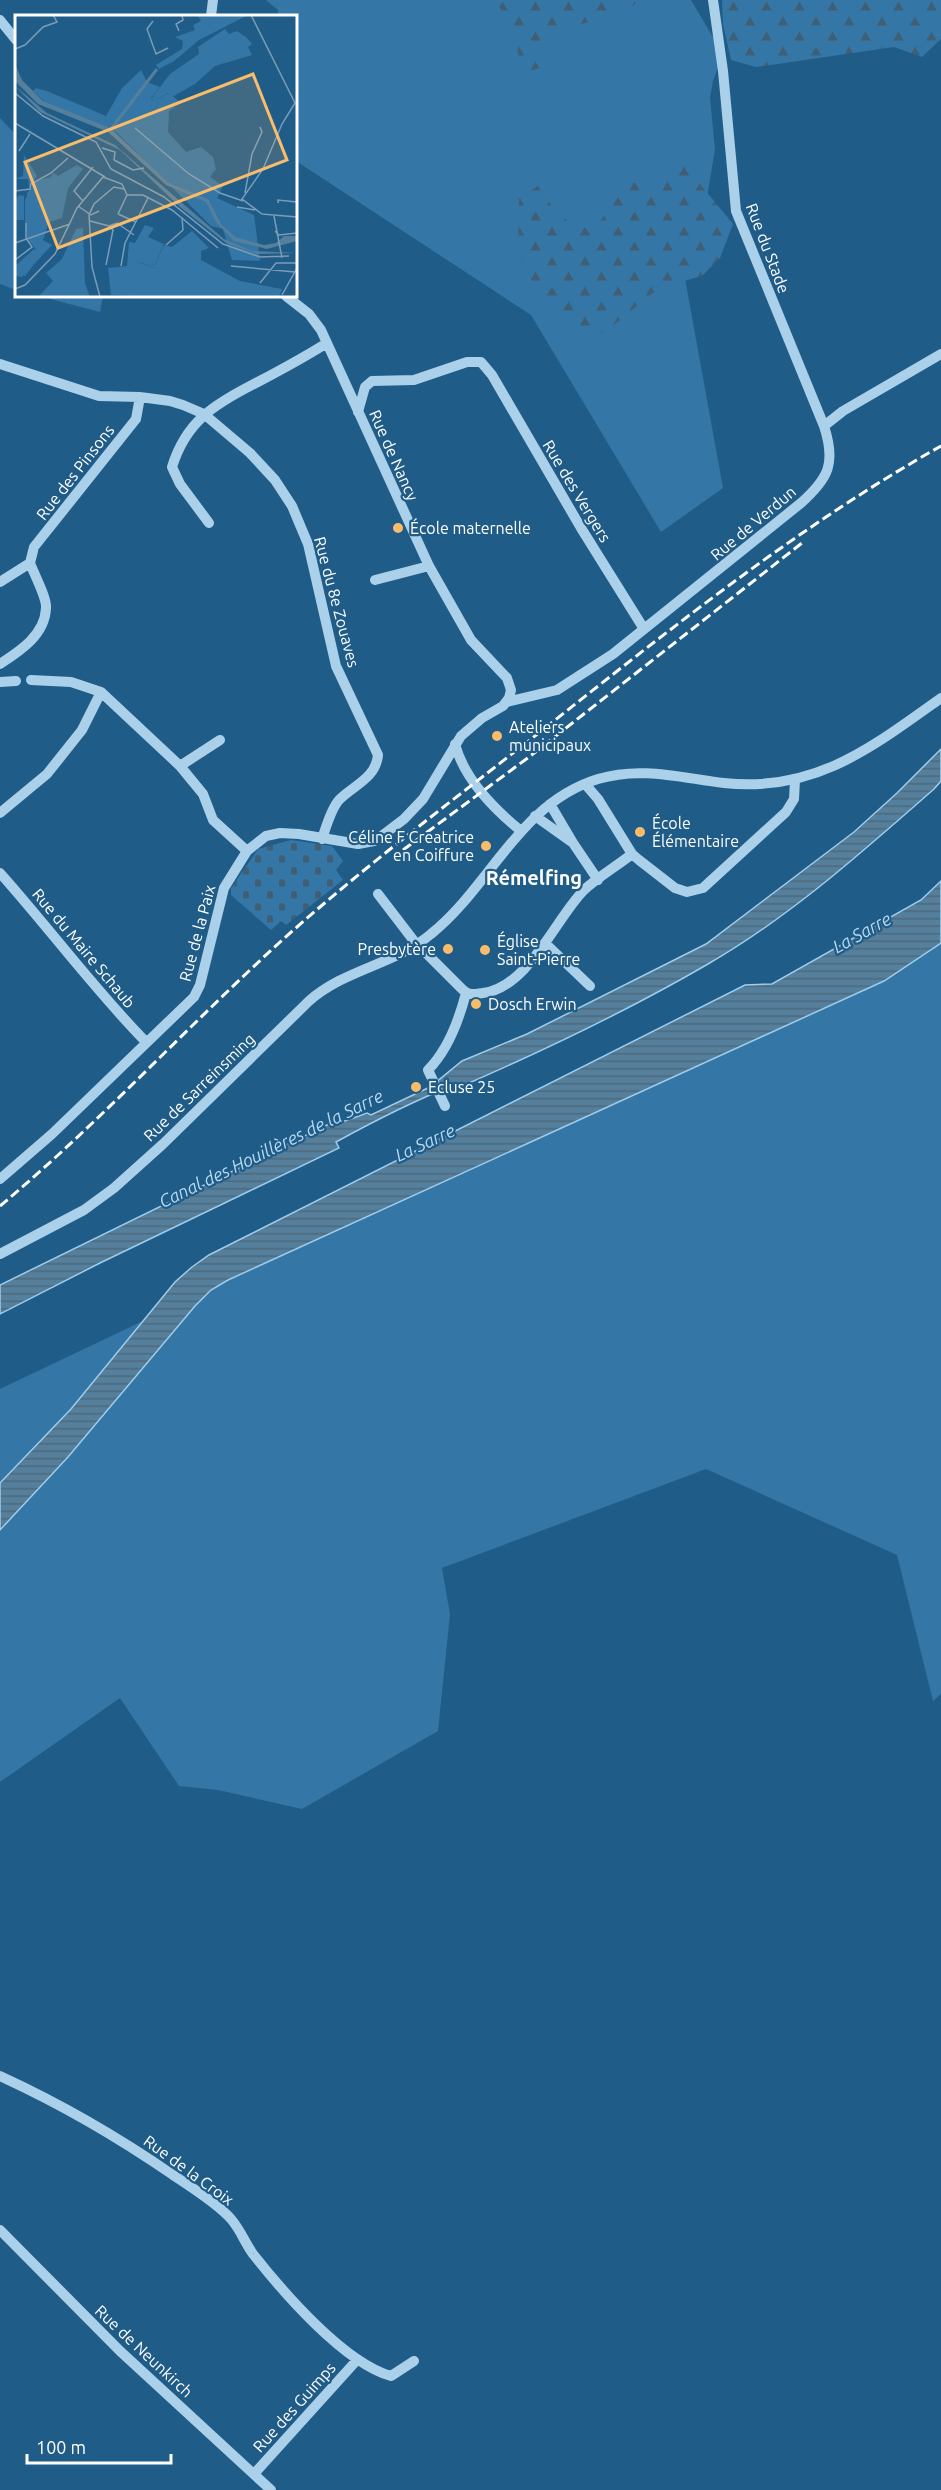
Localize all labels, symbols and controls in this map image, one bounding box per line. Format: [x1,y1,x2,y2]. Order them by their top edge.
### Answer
inset map [15,15,297,297]
street label: Rue du Stade [743,201,793,295]
street label: Rue de Nancy [366,407,422,503]
street label: Rue des Pinsons [32,421,118,523]
street label: Rue des Vergers [539,437,615,545]
street label: Rue de Verdun [707,482,799,564]
place label: École maternelle [410,517,531,537]
marker: École maternelle [391,521,405,535]
street label: Rue du 8e Zouaves [311,535,363,669]
place label: Ateliers municipaux [509,718,591,754]
marker: Ateliers municipaux [490,729,504,743]
place label: École Élémentaire [652,812,739,850]
marker: École Élémentaire [633,825,647,839]
place label: Céline F Creatrice en Coiffure [348,828,474,864]
marker: Céline F Creatrice en Coiffure [479,839,493,853]
district label: Rémelfing [486,866,582,889]
street label: Rue de la Paix [175,883,219,983]
street label: Rue du Maire Schaub [29,885,139,1011]
water label: La Sarre [829,908,894,956]
place label: Église Saint-Pierre [497,930,580,968]
place label: Presbytère [358,940,436,958]
marker: Presbytère [441,942,455,956]
marker: Église Saint-Pierre [478,943,492,957]
place label: Dosch Erwin [488,995,577,1013]
marker: Dosch Erwin [469,997,483,1011]
street label: Rue de Sarreinsming [140,1029,258,1145]
place label: Ecluse 25 [428,1078,495,1096]
marker: Ecluse 25 [409,1080,423,1094]
water label: Canal des Houillères de la Sarre [155,1085,386,1211]
water label: La Sarre [392,1120,458,1165]
street label: Rue de la Croix [141,2131,237,2209]
street label: Rue de Neunkirch [92,2301,196,2401]
street label: Rue des Guimps [249,2359,339,2455]
scale bar [27,2427,171,2465]
text: 100 m [36,2437,86,2457]

